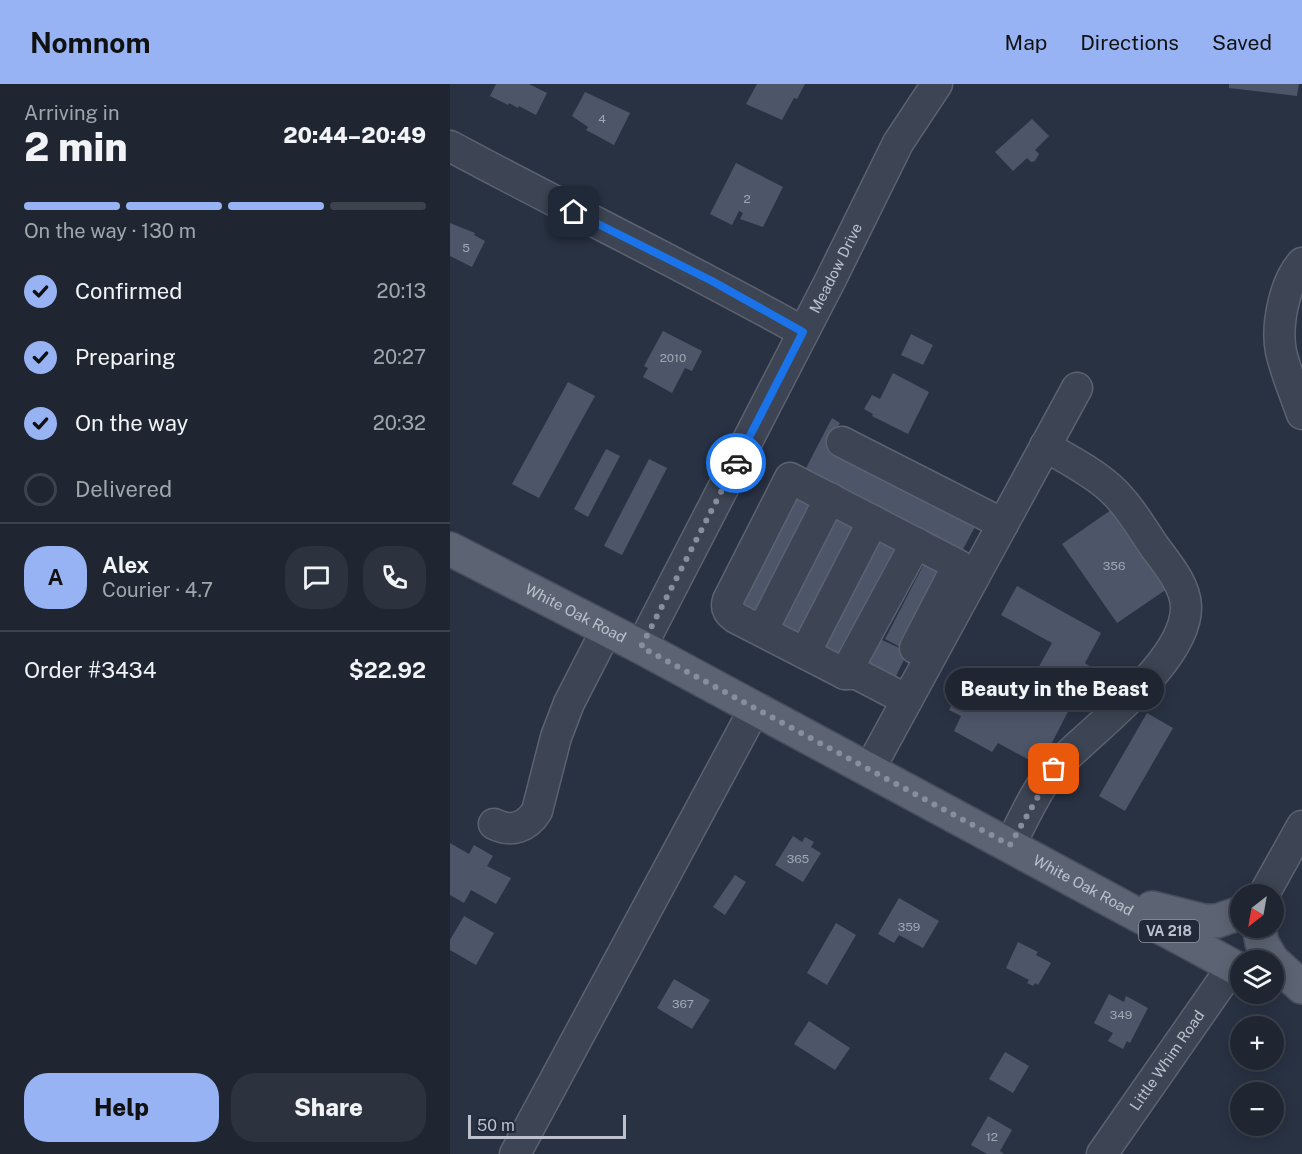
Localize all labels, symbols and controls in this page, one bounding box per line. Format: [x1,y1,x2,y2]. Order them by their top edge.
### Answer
text: Nomnom [30,26,151,59]
text: Map [1005,30,1047,55]
text: Directions [1080,30,1179,55]
text: Saved [1212,30,1272,55]
text: Arriving in [24,101,119,125]
house number: 4 [598,112,606,126]
text: 20:44–20:49 [283,122,426,148]
text: 2 min [24,124,128,170]
pin [548,186,599,237]
house number: 2 [743,192,751,206]
icon: home [557,195,590,228]
text: On the way · 130 m [24,219,196,243]
street label: Meadow Drive [806,220,865,316]
house number: 5 [462,241,470,255]
icon: check [24,275,57,308]
text: Confirmed [75,278,182,304]
text: 20:13 [377,279,426,303]
icon: check [24,341,57,374]
text: Preparing [75,344,176,370]
text: 20:27 [373,345,426,369]
house number: 2010 [660,351,686,365]
icon: check [24,407,57,440]
text: On the way [75,410,188,436]
text: 20:32 [373,411,426,435]
courier [706,433,766,493]
icon: car [720,447,753,480]
text: Delivered [75,476,172,502]
button: chat [285,546,348,609]
button: phone [363,546,426,609]
text: Alex [102,552,149,578]
house number: 356 [1103,559,1125,573]
text: A [48,564,63,590]
text: Courier · 4.7 [102,578,213,602]
street label: White Oak Road [522,580,629,646]
text: Order #3434 [24,657,157,683]
text: $22.92 [349,657,426,683]
callout: Beauty in the Beast [944,667,1164,709]
text: Beauty in the Beast [961,677,1149,701]
pin [1028,743,1079,794]
icon: bag [1037,752,1070,785]
street label: White Oak Road [1030,851,1136,919]
house number: 365 [787,852,810,866]
north arrow [1230,884,1284,938]
map controls [1230,884,1284,1136]
house number: 359 [898,920,920,934]
road number: VA 218 [1139,920,1199,942]
button: layers [1230,950,1284,1004]
house number: 367 [672,997,694,1011]
street label: Little Whim Road [1126,1007,1208,1114]
house number: 349 [1110,1008,1132,1022]
button: + [1230,1016,1284,1070]
button: Help [24,1073,219,1142]
button: Share [231,1073,426,1142]
button: − [1230,1082,1284,1136]
scale bar [468,1112,626,1140]
text: 50 m [477,1116,515,1135]
house number: 12 [986,1130,998,1144]

